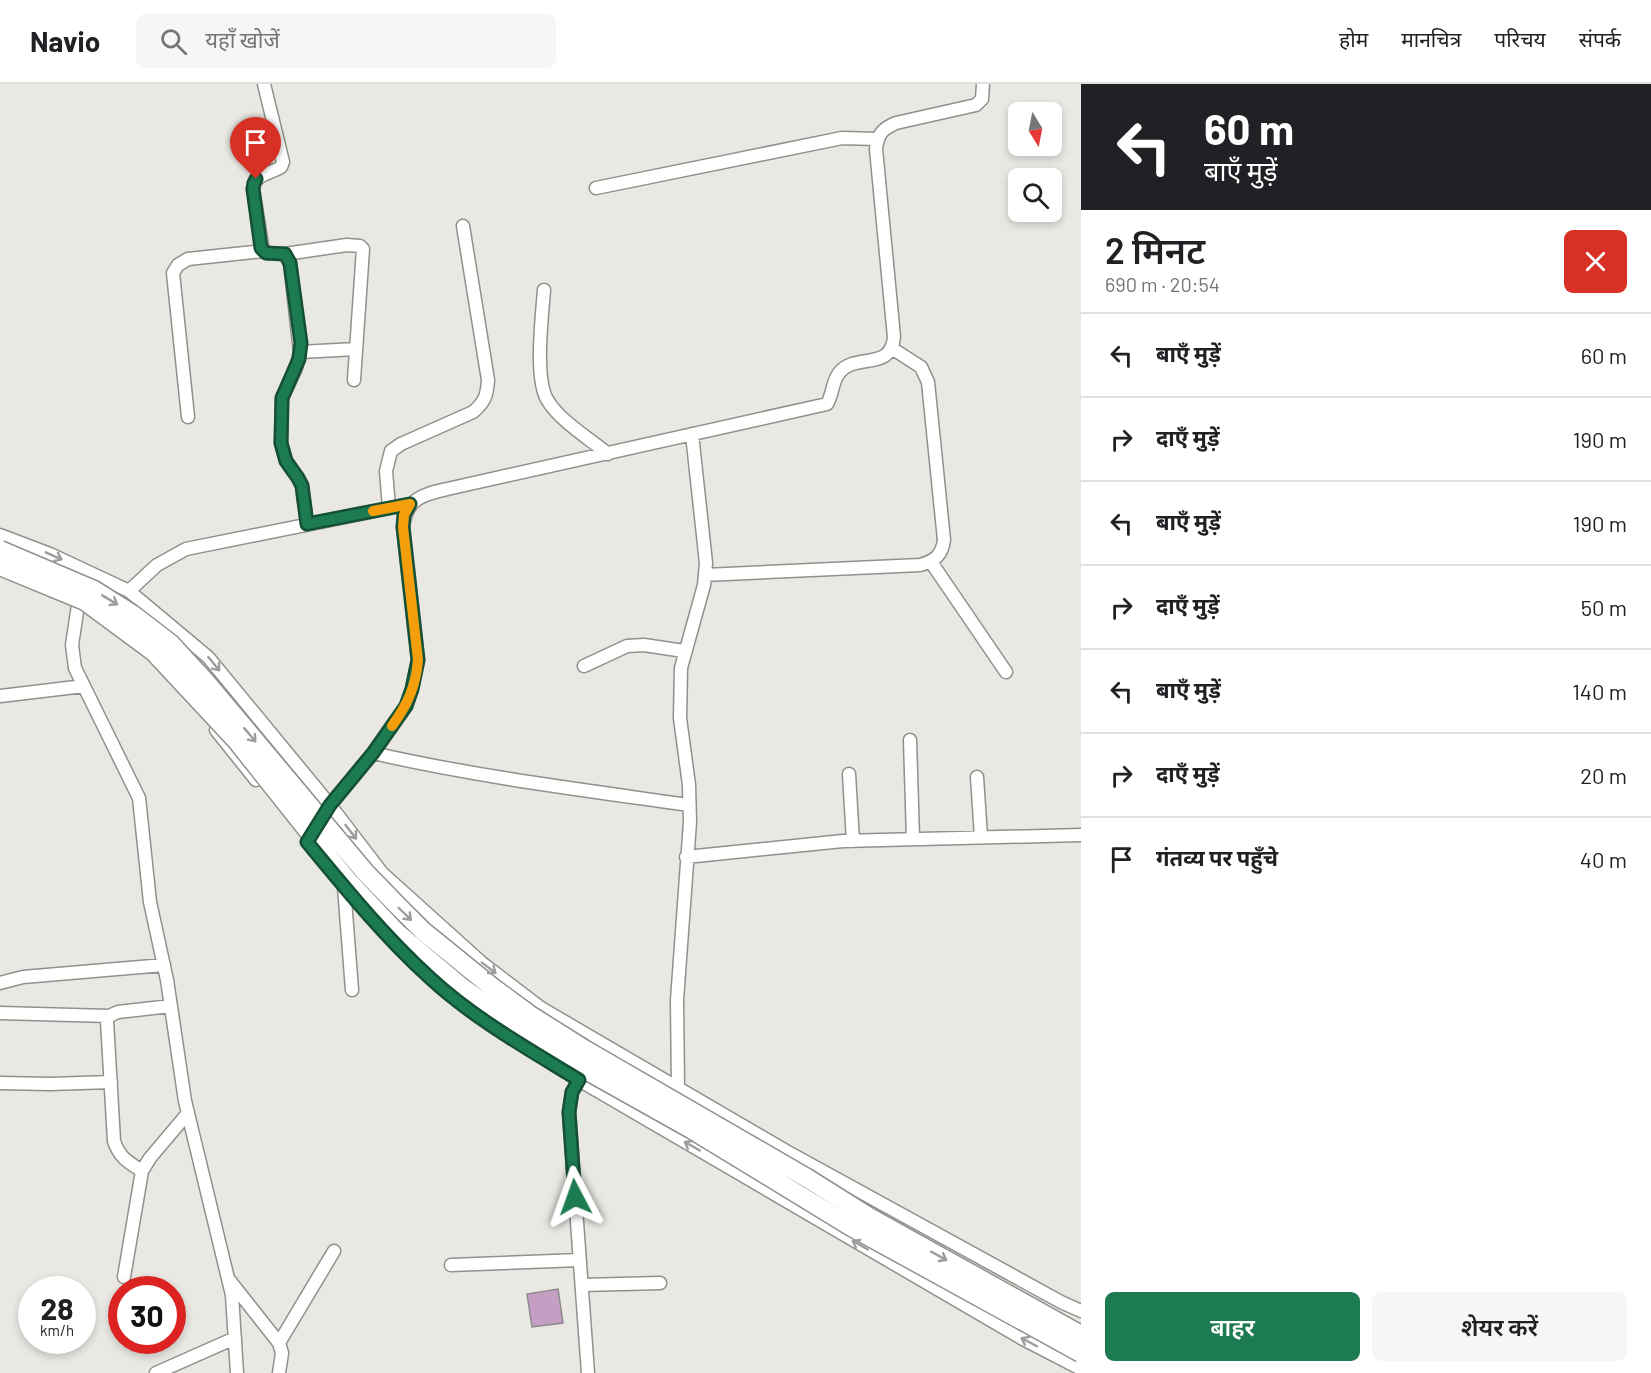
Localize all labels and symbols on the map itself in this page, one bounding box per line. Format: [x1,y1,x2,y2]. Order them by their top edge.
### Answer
north arrow [1008,102,1062,156]
pin [230,117,281,179]
one-way arrow [45,551,63,563]
one-way arrow [101,595,118,607]
one-way arrow [208,656,221,672]
one-way arrow [243,727,257,742]
one-way arrow [344,824,357,840]
one-way arrow [398,906,413,921]
one-way arrow [481,962,497,975]
one-way arrow [684,1140,701,1152]
position arrow [543,1165,607,1229]
one-way arrow [852,1239,869,1251]
one-way arrow [930,1250,947,1262]
speed limit sign: 30 [108,1276,186,1354]
one-way arrow [1021,1336,1038,1348]

